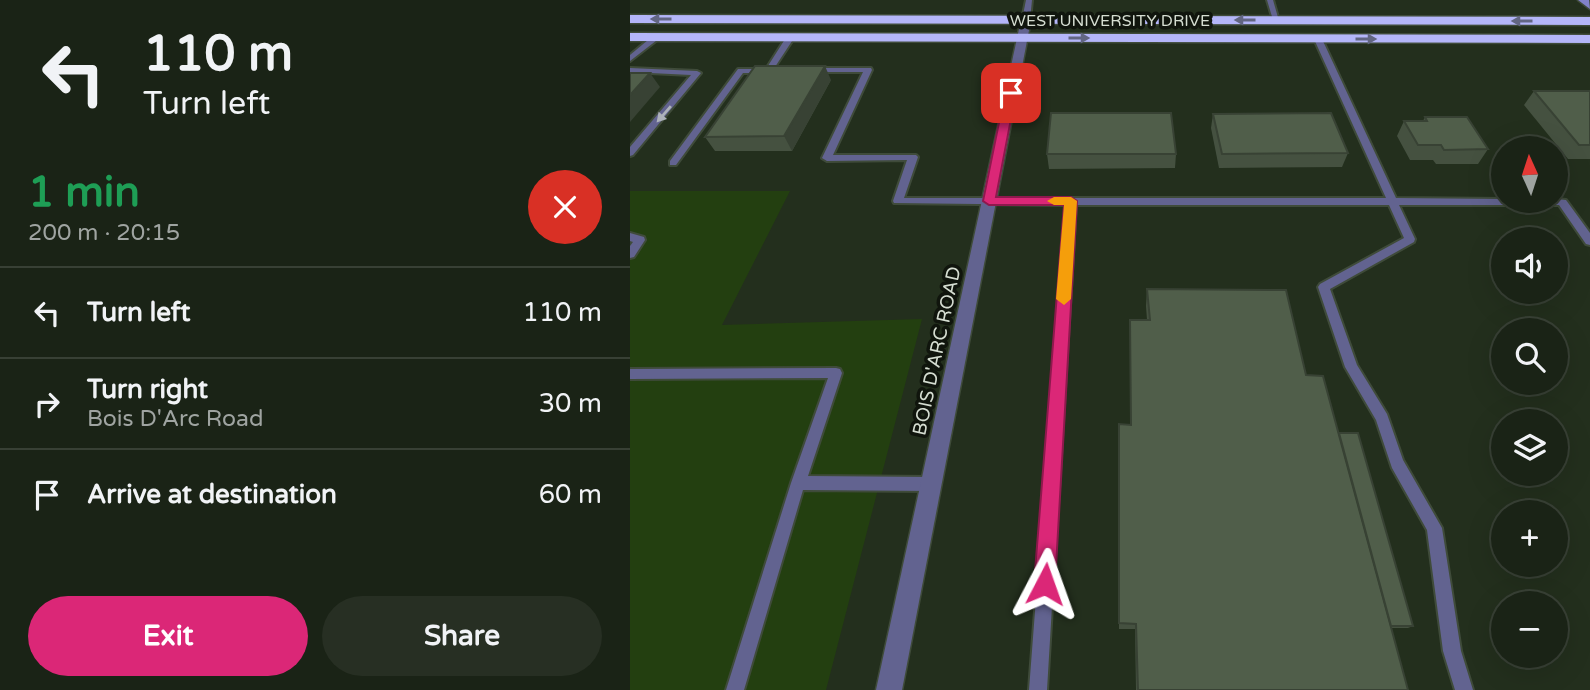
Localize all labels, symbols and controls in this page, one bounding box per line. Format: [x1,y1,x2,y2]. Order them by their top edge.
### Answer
street label: WEST UNIVERSITY DRIVE [1010,11,1210,31]
one-way arrow [650,13,672,25]
one-way arrow [1234,14,1256,26]
one-way arrow [1511,15,1533,27]
text: 110 m [143,25,293,84]
icon: left [28,28,119,119]
one-way arrow [1068,32,1090,44]
one-way arrow [1355,33,1377,45]
pin [981,63,1041,123]
icon: arrive [992,74,1030,112]
text: Turn left [143,85,270,123]
one-way arrow [657,105,672,122]
north arrow [1491,136,1568,214]
map controls [1491,136,1568,668]
text: 1 min [28,167,140,218]
button: close [528,170,602,244]
text: 200 m · 20:15 [28,219,180,247]
button: sound [1491,227,1568,304]
street label: BOIS D'ARC ROAD [908,265,966,437]
icon: left [28,294,66,332]
text: Turn left [87,297,190,328]
text: 110 m [522,297,602,328]
button: search [1491,318,1568,395]
text: Turn right [87,374,208,405]
icon: right [28,385,66,423]
text: 30 m [539,388,602,419]
text: Bois D'Arc Road [87,405,263,433]
button: layers [1491,409,1568,486]
icon: arrive [28,476,66,514]
text: Arrive at destination [87,479,337,510]
text: 60 m [539,479,602,510]
button: + [1491,500,1568,577]
position arrow [1008,547,1082,621]
button: − [1491,591,1568,668]
button: Exit [28,596,308,676]
button: Share [322,596,602,676]

